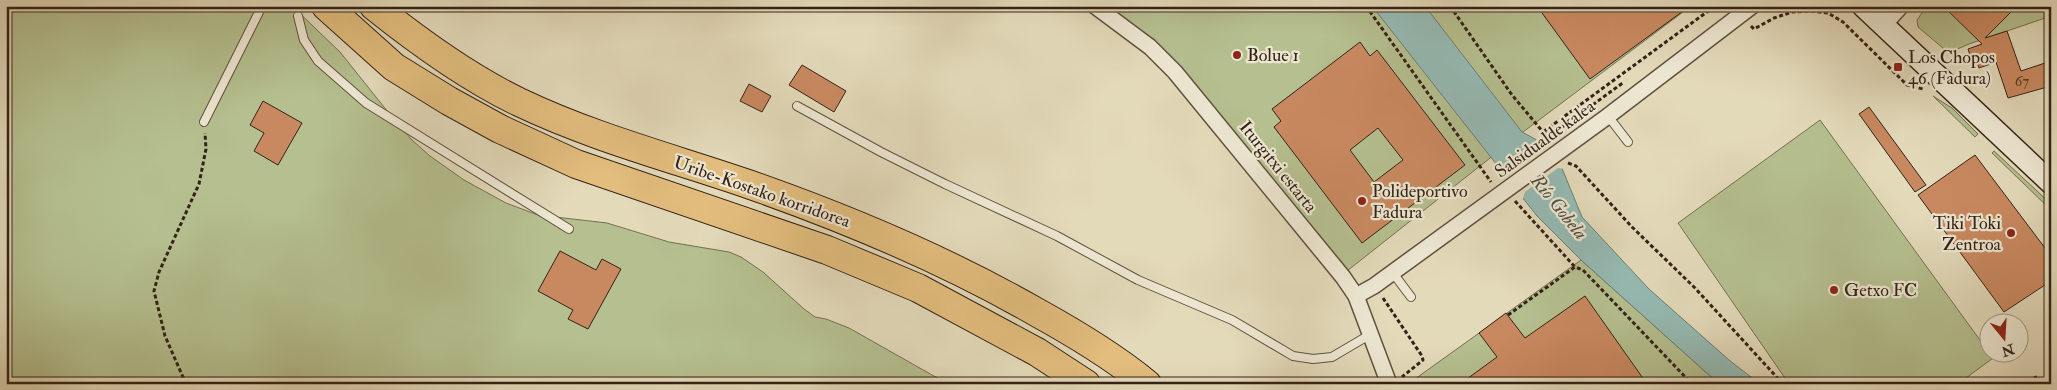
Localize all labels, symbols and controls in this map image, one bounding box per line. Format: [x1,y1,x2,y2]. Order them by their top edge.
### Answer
place label: Bolue 1 [1247,44,1299,67]
place label: Los Chopos 46 (Fadura) [1908,46,1995,90]
marker: Bolue 1 [1231,49,1243,61]
marker: Los Chopos 46 (Fadura) [1892,61,1904,73]
house number: 67 [2015,72,2029,91]
street label: Salsidualde kalea [1490,95,1600,183]
street label: Iturgitxi estarta [1234,116,1322,218]
street label: Uribe-Kostako korridorea [671,151,854,233]
water label: Río Gobela [1525,169,1593,245]
place label: Polideportivo Fadura [1372,180,1468,224]
marker: Polideportivo Fadura [1356,195,1368,207]
place label: Tiki Toki Zentroa [1933,212,2002,256]
marker: Tiki Toki Zentroa [2005,227,2017,239]
place label: Getxo FC [1844,279,1917,302]
marker: Getxo FC [1828,284,1840,296]
north arrow [1980,312,2030,362]
text: N [1999,340,2017,360]

